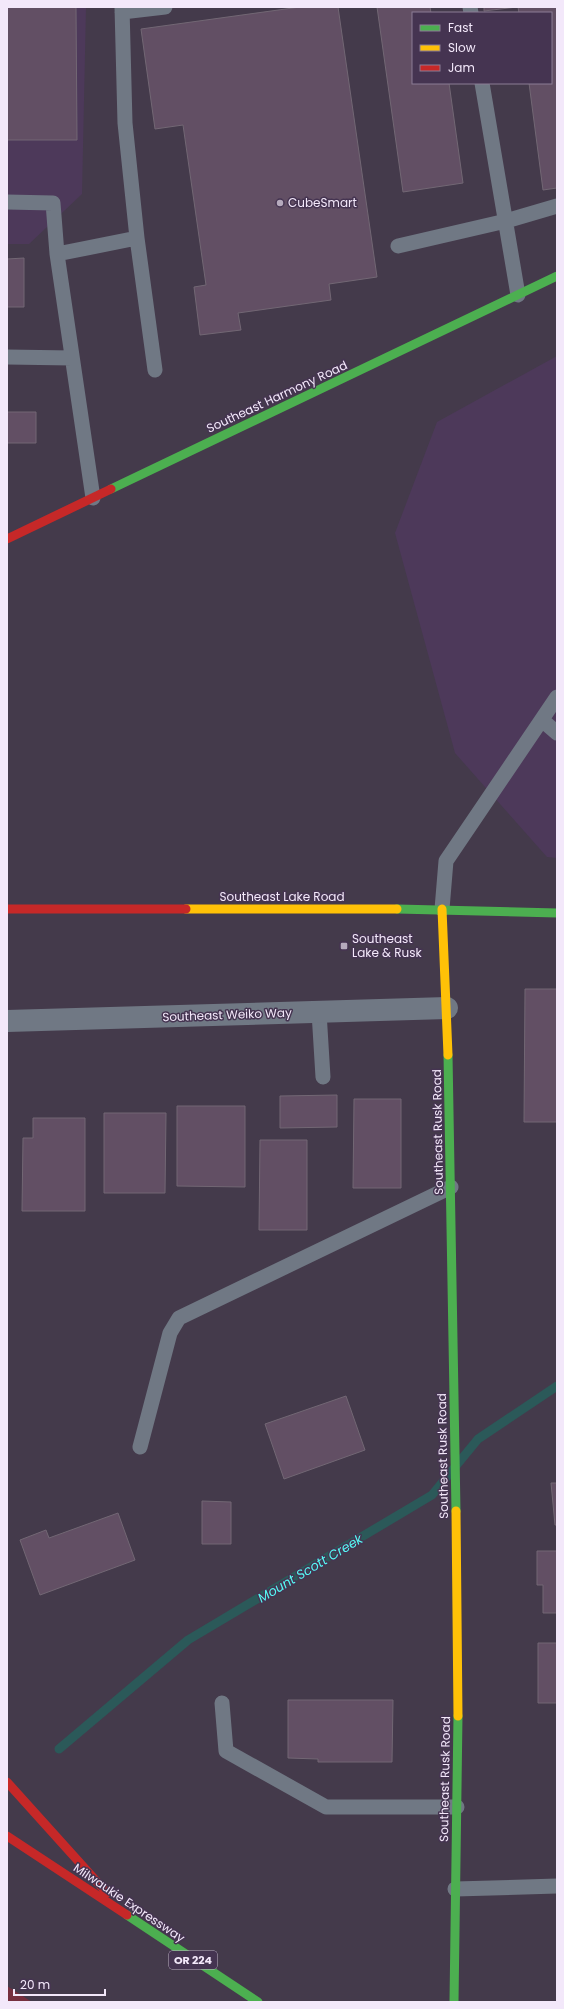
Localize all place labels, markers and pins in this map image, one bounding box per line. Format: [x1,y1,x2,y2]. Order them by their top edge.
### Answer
place label: CubeSmart [288,194,357,211]
marker: CubeSmart [275,198,285,208]
place label: Southeast Lake & Rusk [352,930,422,961]
marker: Southeast Lake & Rusk [339,941,349,951]

